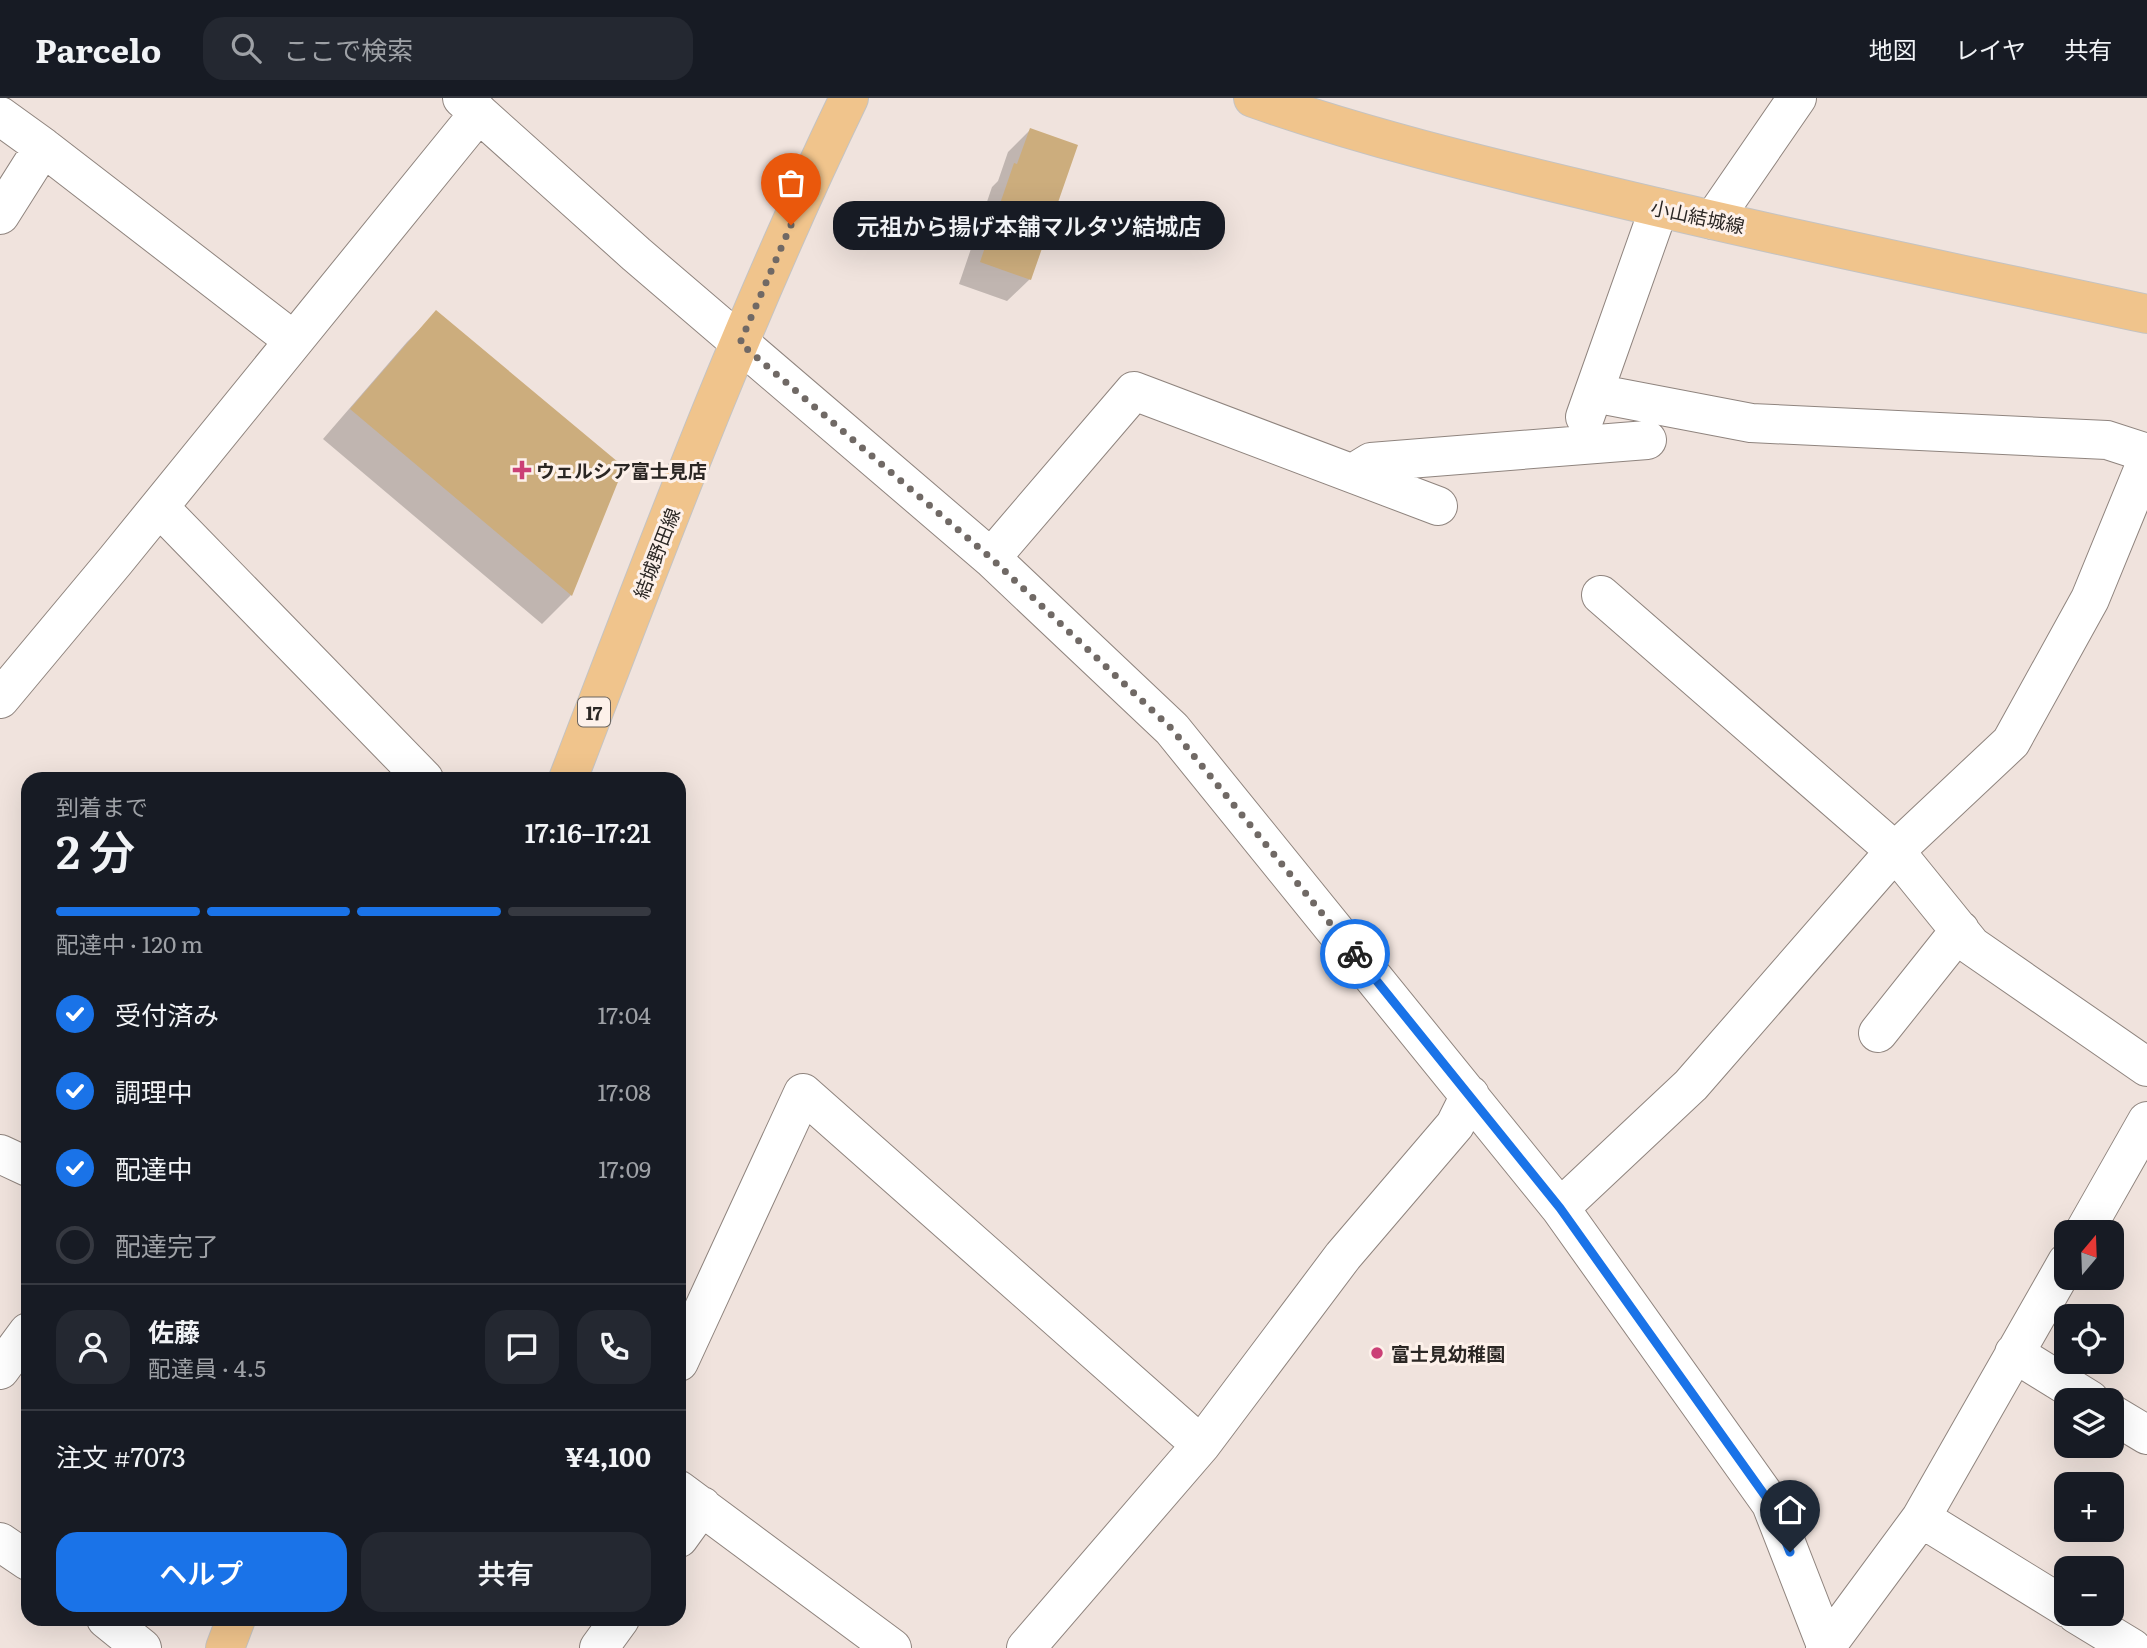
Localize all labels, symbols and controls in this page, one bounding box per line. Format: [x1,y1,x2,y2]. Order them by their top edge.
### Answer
search box [203,17,693,80]
text: Parcelo [35,24,161,73]
icon: search [227,29,265,67]
text: ここで検索 [283,29,413,68]
text: 地図 [1869,31,1917,66]
text: レイヤ [1955,31,2026,66]
text: 共有 [2064,31,2112,66]
pin [761,153,821,225]
icon: bag [772,164,810,202]
street label: 小山結城線 [1649,192,1747,240]
callout: 元祖から揚げ本舗マルタツ結城店 [833,200,1225,250]
text: 元祖から揚げ本舗マルタツ結城店 [857,208,1202,242]
place label: ウェルシア富士見店 [536,456,707,484]
marker: ウェルシア富士見店 [514,462,530,478]
street label: 結城野田線 [626,504,686,602]
road number: 17 [578,698,610,726]
text: 到着まで [56,789,148,823]
text: 17:16–17:21 [525,812,651,851]
text: 2 分 [56,815,135,883]
courier [1320,919,1390,989]
text: 配達中 · 120 m [56,926,203,960]
icon: bike [1336,935,1374,973]
text: 受付済み [115,994,219,1033]
icon: check [56,995,94,1033]
text: 17:04 [598,997,651,1031]
text: 調理中 [115,1071,193,1110]
icon: check [56,1072,94,1110]
text: 17:08 [598,1074,651,1108]
text: 配達中 [115,1148,193,1187]
icon: check [56,1149,94,1187]
text: 17:09 [598,1151,651,1185]
north arrow [2054,1220,2124,1290]
map controls [2054,1220,2124,1626]
text: 配達完了 [115,1225,219,1264]
button: locate [2054,1304,2124,1374]
button: person [56,1310,130,1384]
button: chat [485,1310,559,1384]
button: phone [577,1310,651,1384]
text: 佐藤 [148,1311,200,1350]
place label: 富士見幼稚園 [1391,1339,1505,1367]
marker: 富士見幼稚園 [1369,1345,1385,1361]
text: 配達員 · 4.5 [148,1350,266,1384]
button: layers [2054,1388,2124,1458]
text: 注文 #7073 [56,1436,186,1475]
text: ¥4,100 [565,1436,651,1475]
button: + [2054,1472,2124,1542]
pin [1760,1480,1820,1552]
icon: home [1771,1491,1809,1529]
button: ヘルプ [56,1532,347,1612]
button: 共有 [361,1532,651,1612]
button: − [2054,1556,2124,1626]

